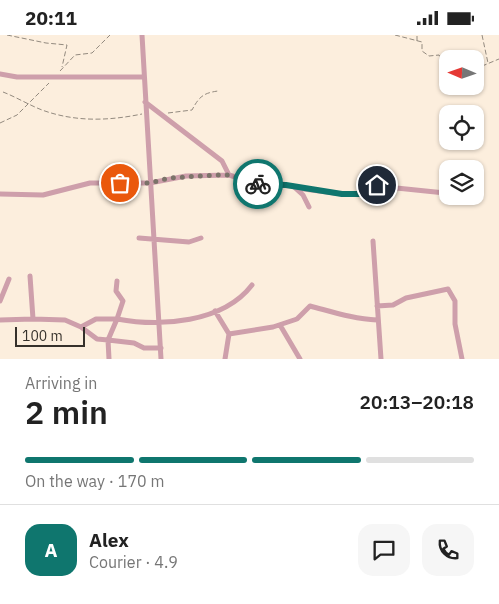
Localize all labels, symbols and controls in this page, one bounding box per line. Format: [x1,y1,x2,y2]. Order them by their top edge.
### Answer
text: 20:11 [25,6,77,30]
north arrow [439,50,484,95]
map controls [439,50,484,205]
button: locate [439,105,484,150]
courier [233,159,283,209]
button: layers [439,160,484,205]
pin [99,162,141,204]
pin [356,164,398,206]
icon: bag [106,169,134,197]
icon: bike [244,170,272,198]
icon: home [363,171,391,199]
scale bar [15,324,85,347]
text: 100 m [22,327,63,345]
text: Arriving in [25,373,97,393]
text: 20:13–20:18 [360,390,474,414]
text: 2 min [25,391,108,433]
text: On the way · 170 m [25,471,164,491]
button: chat [358,524,410,576]
button: phone [422,524,474,576]
text: Alex [89,528,129,552]
text: A [44,538,58,562]
text: Courier · 4.9 [89,552,178,572]

